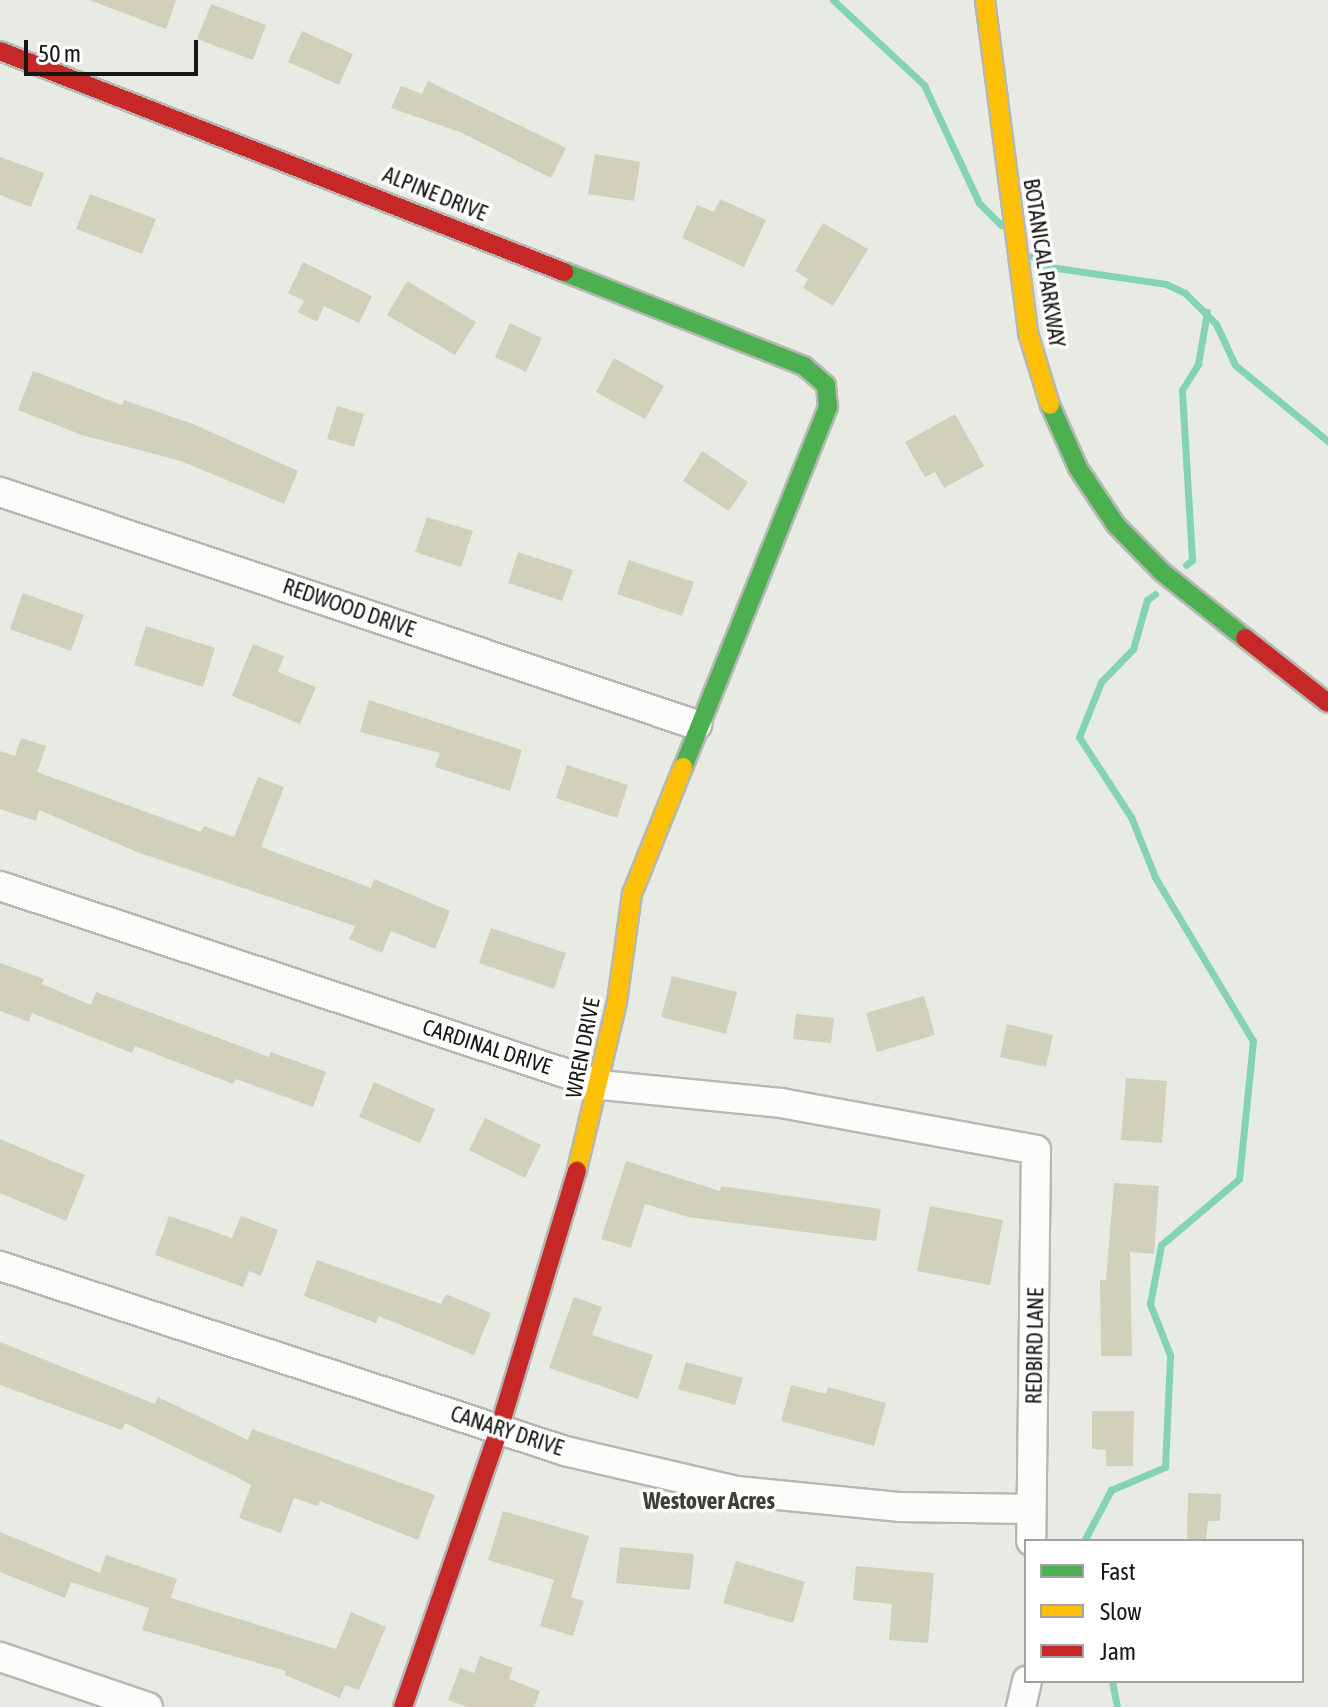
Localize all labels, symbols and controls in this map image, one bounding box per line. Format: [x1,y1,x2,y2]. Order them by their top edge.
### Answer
scale bar [28,24,202,74]
text: 50 m [38,40,81,67]
street label: ALPINE DRIVE [379,161,491,227]
street label: BOTANICAL PARKWAY [1018,177,1070,349]
street label: REDWOOD DRIVE [279,573,419,643]
street label: WREN DRIVE [560,996,606,1100]
street label: CARDINAL DRIVE [419,1014,555,1080]
street label: REDBIRD LANE [1021,1287,1049,1405]
street label: CANARY DRIVE [447,1400,567,1462]
district label: Westover Acres [643,1487,775,1515]
legend [1024,1539,1304,1683]
text: Fast [1100,1558,1136,1585]
text: Slow [1100,1598,1142,1625]
text: Jam [1100,1638,1136,1665]

